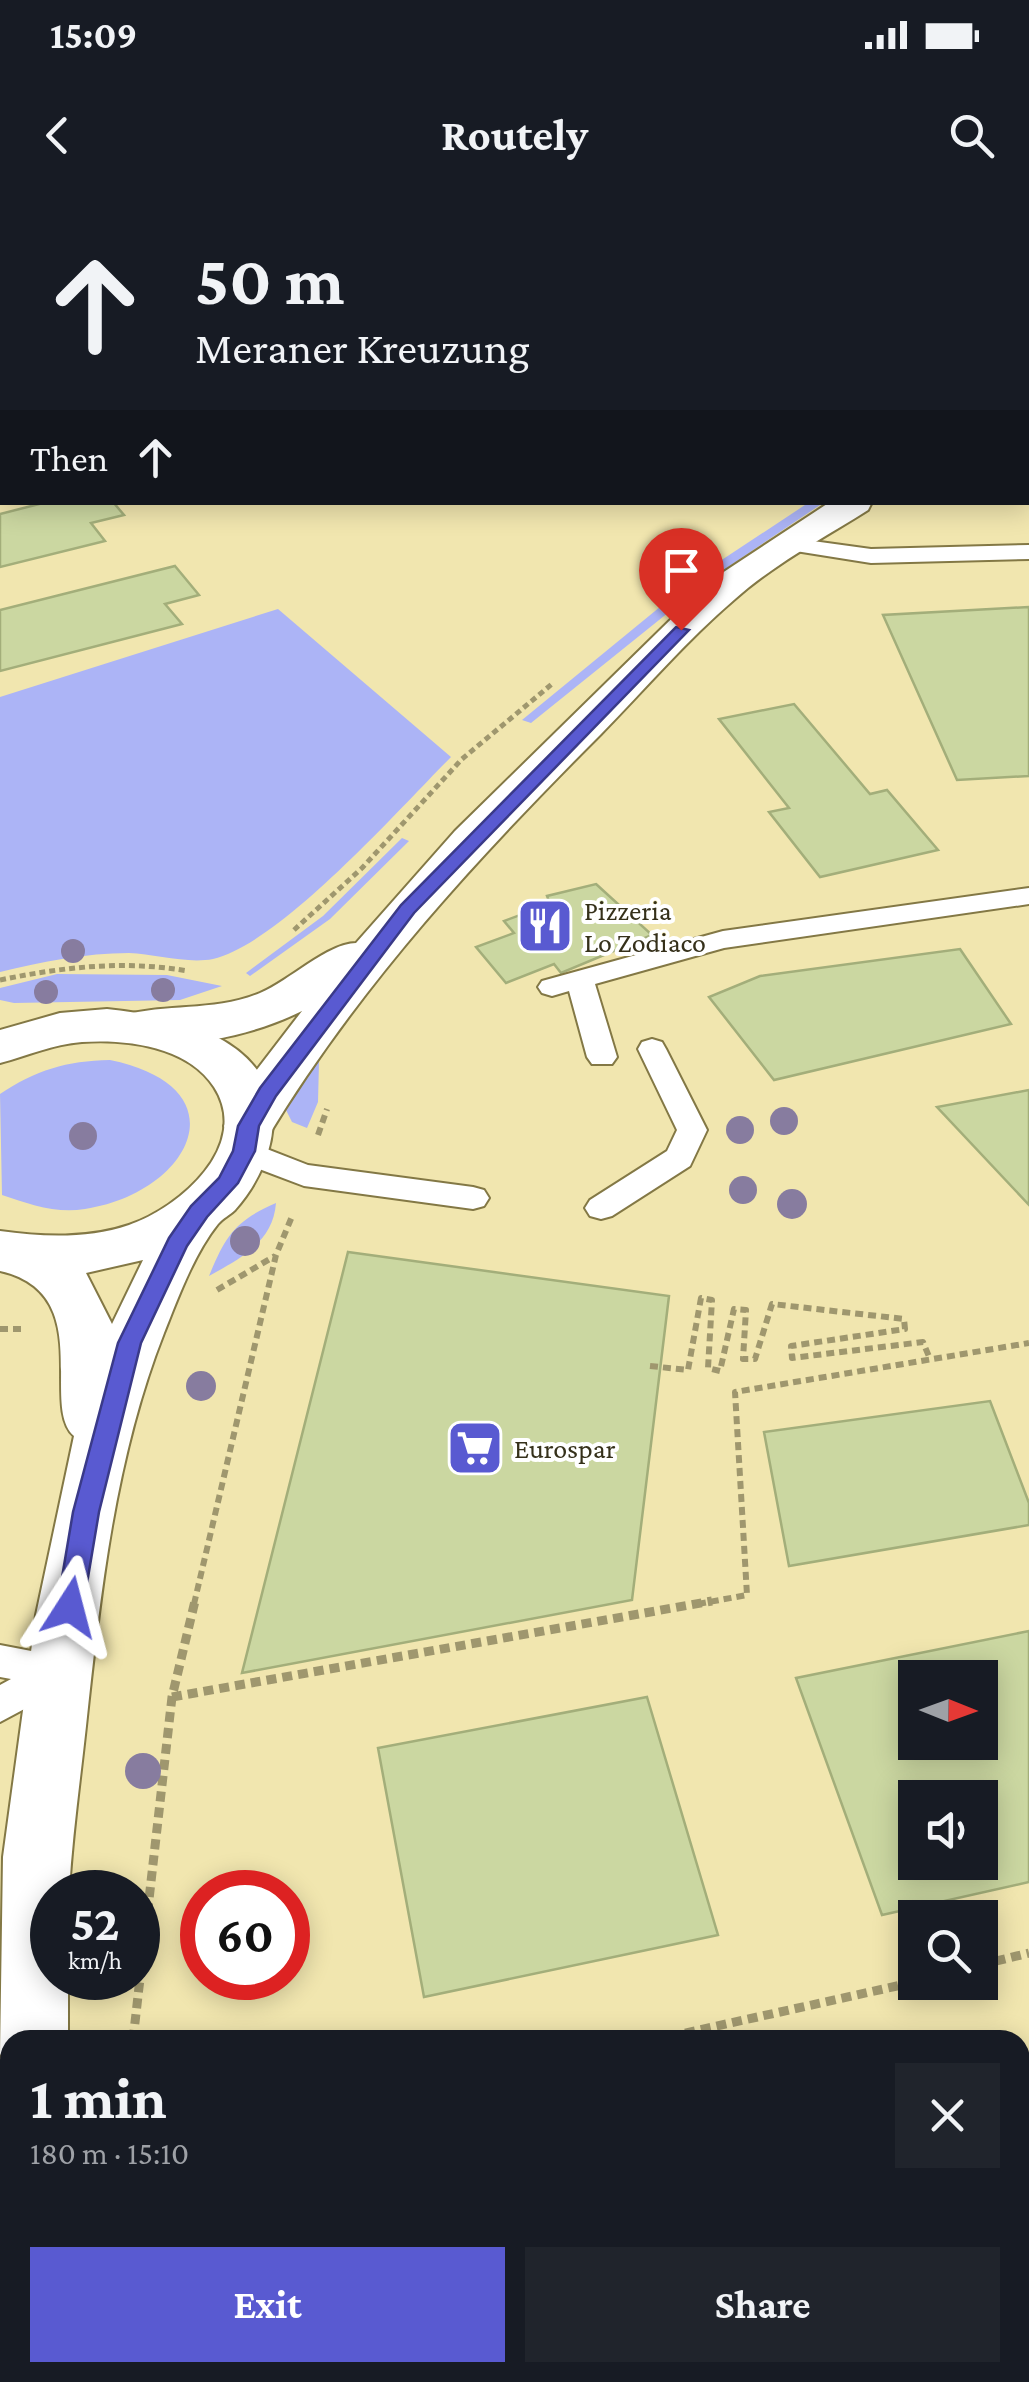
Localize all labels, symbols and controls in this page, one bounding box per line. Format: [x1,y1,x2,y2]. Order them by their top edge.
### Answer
text: 15:09 [50,14,137,56]
icon: back [30,108,85,163]
icon: search [944,108,999,163]
text: Routely [441,110,588,160]
icon: ahead [30,240,160,370]
text: 50 m [195,241,345,319]
text: Meraner Kreuzung [195,323,530,373]
icon: ahead [128,430,183,485]
text: Then [30,437,108,479]
pin [639,528,724,631]
icon: arrive [654,543,709,598]
place label: Pizzeria Lo Zodiaco [584,895,706,958]
restaurant icon: Pizzeria Lo Zodiaco [515,896,575,956]
supermarket icon: Eurospar [445,1418,505,1478]
place label: Eurospar [514,1433,616,1464]
position arrow [18,1555,122,1659]
north arrow [898,1660,998,1760]
map controls [898,1660,998,2000]
button: sound [898,1780,998,1880]
speed limit sign: 60 [180,1870,310,2000]
text: 52 [70,1895,120,1951]
button: search [898,1900,998,2000]
text: km/h [68,1947,122,1974]
button: close [895,2063,1000,2168]
text: 1 min [30,2064,167,2131]
text: 180 m · 15:10 [30,2135,189,2171]
button: Exit [30,2247,505,2362]
button: Share [525,2247,1000,2362]

